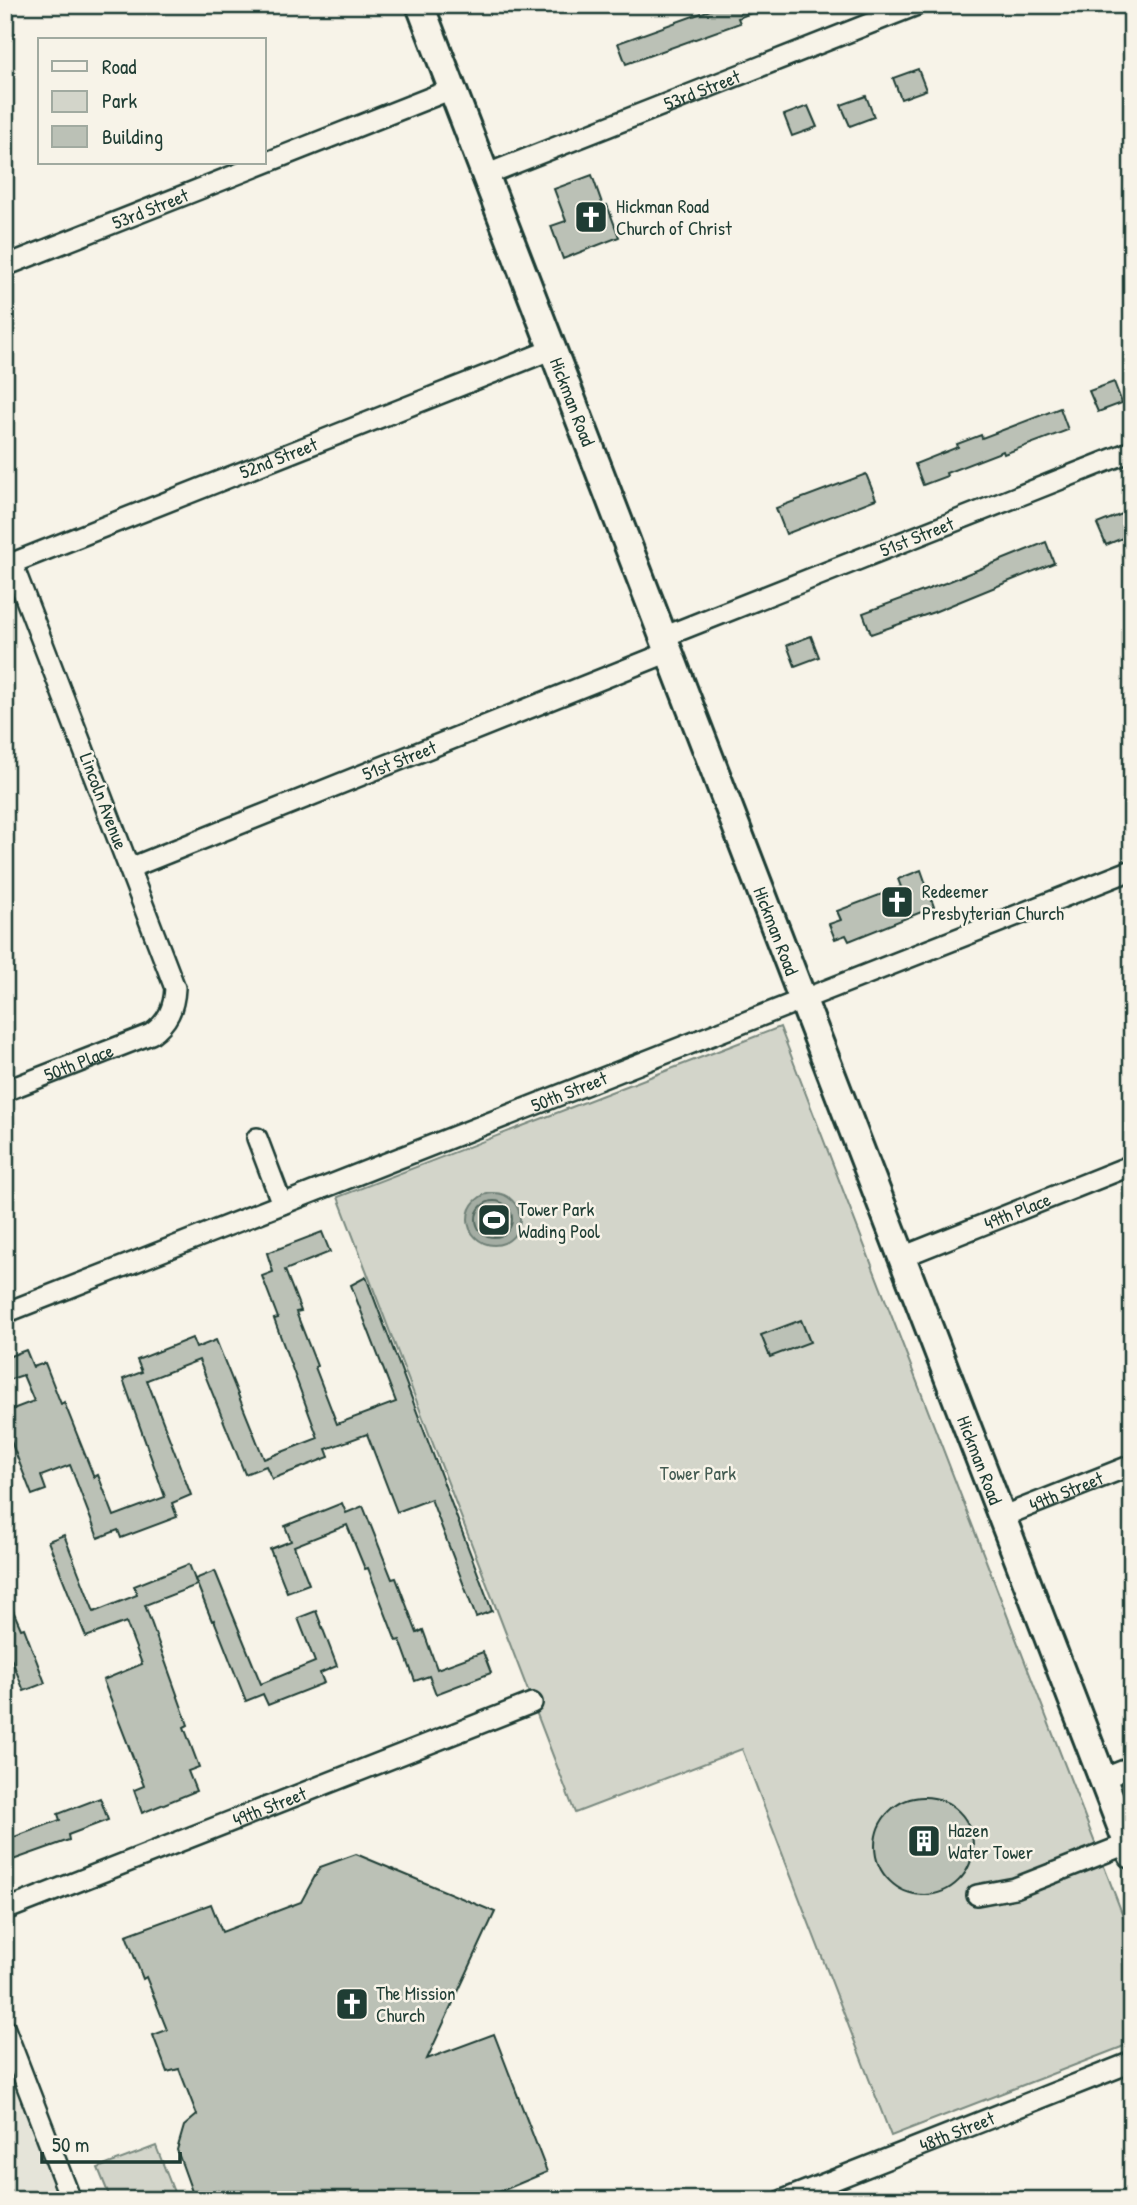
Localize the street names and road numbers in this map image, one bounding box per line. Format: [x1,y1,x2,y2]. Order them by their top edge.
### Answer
street label: 53rd Street [660,63,744,116]
street label: 53rd Street [108,182,192,235]
street label: Hickman Road [544,354,602,450]
street label: 52nd Street [236,430,322,485]
street label: 51st Street [876,510,958,563]
street label: 51st Street [358,733,440,787]
street label: Lincoln Avenue [74,749,134,853]
street label: Hickman Road [747,883,805,979]
street label: 50th Place [40,1037,117,1087]
street label: 50th Street [527,1064,611,1118]
street label: 49th Place [980,1186,1055,1236]
street label: Hickman Road [951,1412,1009,1509]
street label: 49th Street [1025,1465,1107,1518]
street label: 49th Street [229,1780,310,1832]
street label: 48th Street [916,2105,999,2158]

